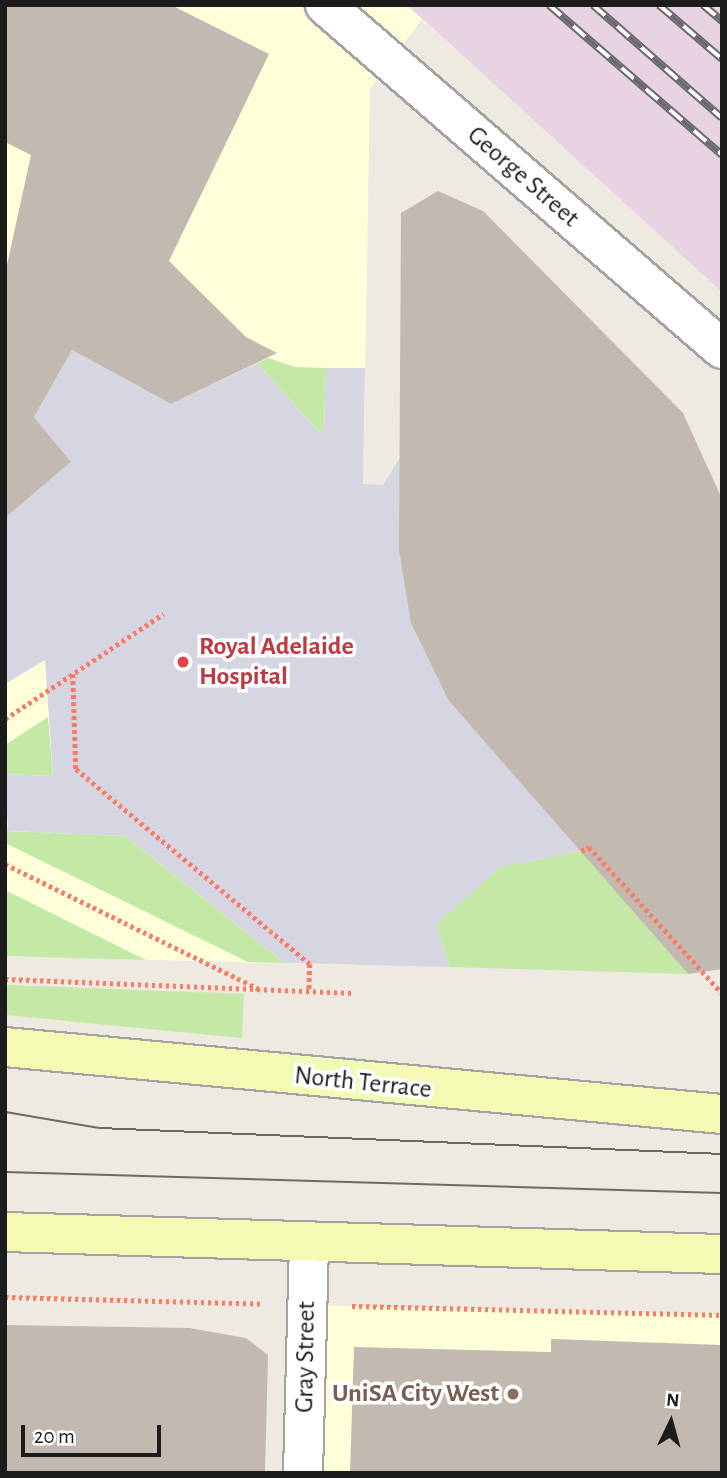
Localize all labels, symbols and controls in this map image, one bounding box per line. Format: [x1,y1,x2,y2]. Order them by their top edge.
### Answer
street label: George Street [461,120,585,234]
place label: Royal Adelaide Hospital [199,631,354,692]
marker: Royal Adelaide Hospital [173,652,193,672]
street label: North Terrace [293,1060,433,1106]
street label: Gray Street [289,1301,323,1413]
place label: UniSA City West [332,1378,499,1410]
marker: UniSA City West [505,1386,521,1402]
north arrow [636,1387,706,1457]
text: N [665,1391,680,1411]
scale bar [24,1412,164,1456]
text: 20 m [34,1426,75,1447]

